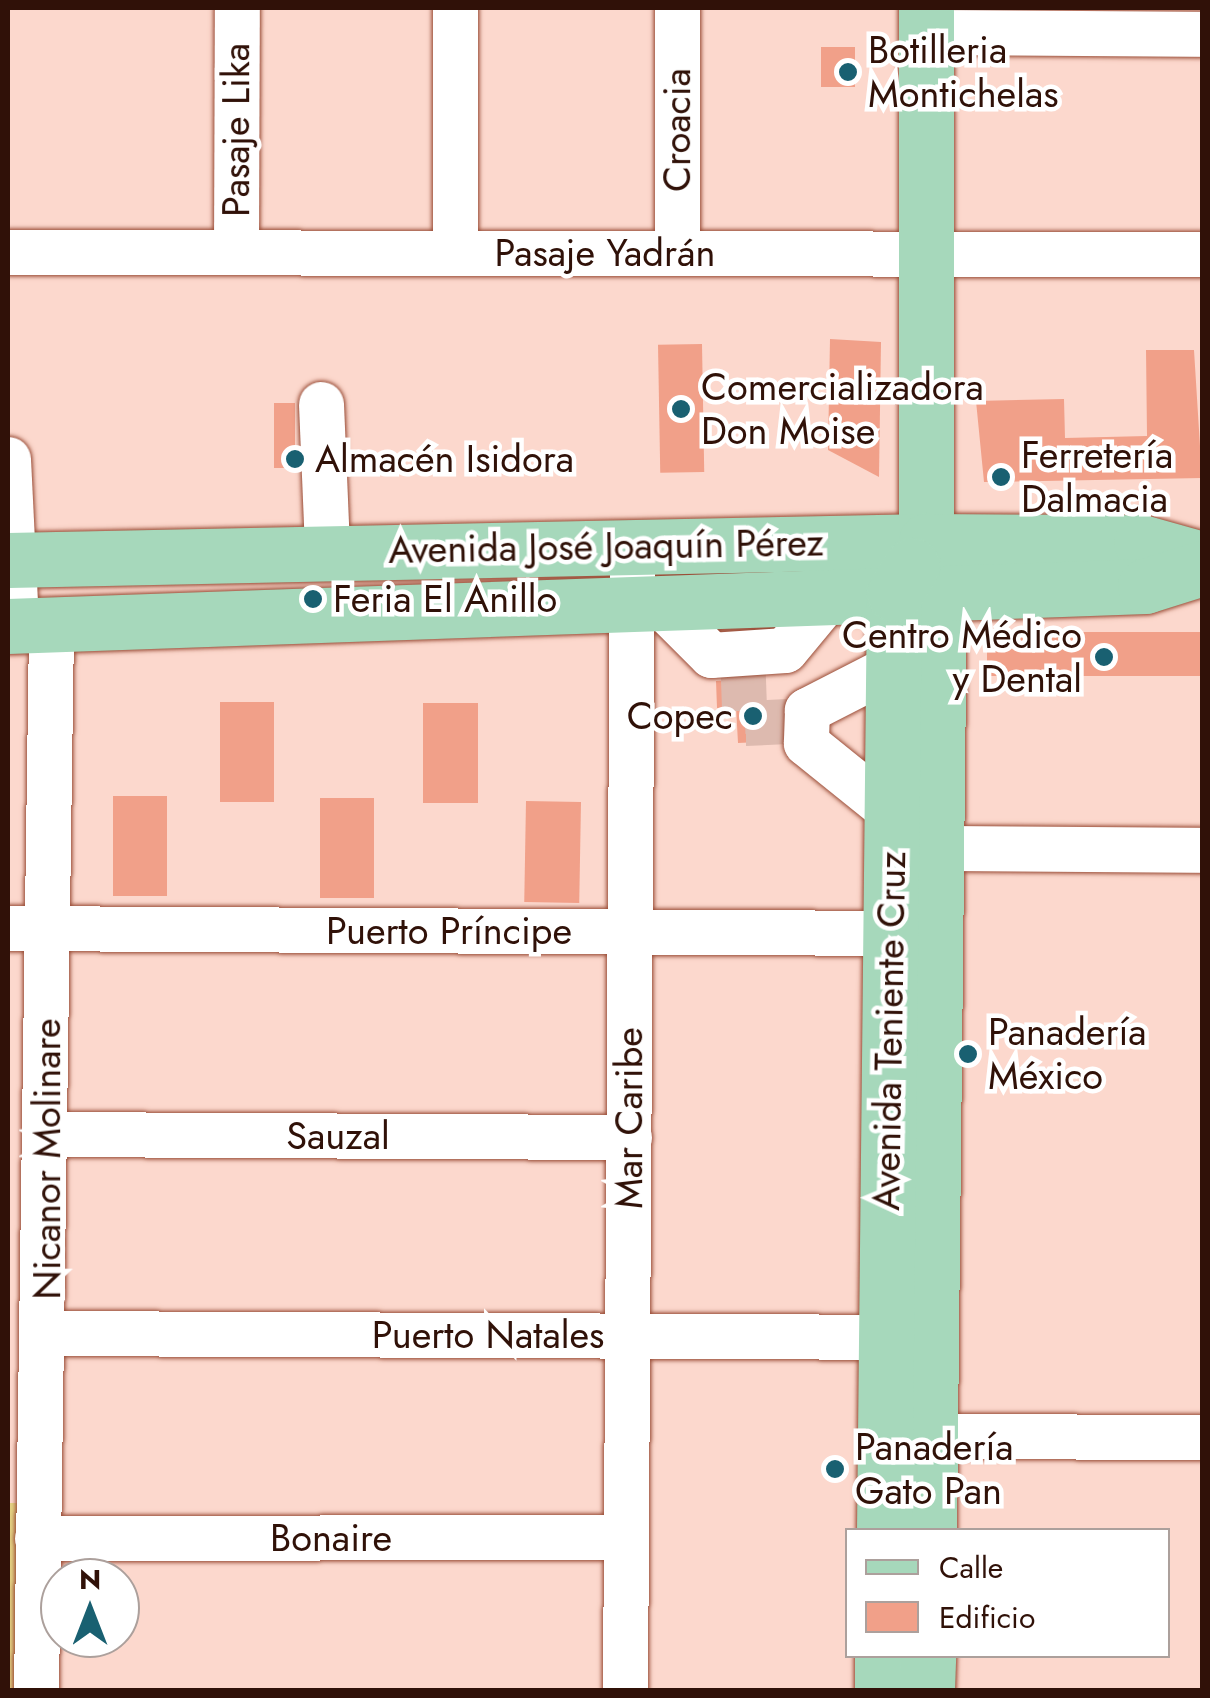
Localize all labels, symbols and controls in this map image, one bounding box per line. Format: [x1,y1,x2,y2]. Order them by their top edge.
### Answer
place label: Botilleria Montichelas [868,27,1058,116]
street label: Pasaje Lika [213,43,259,217]
marker: Botilleria Montichelas [837,61,859,83]
street label: Croacia [654,68,700,192]
street label: Pasaje Yadrán [495,230,715,276]
place label: Comercializadora Don Moise [701,364,984,454]
marker: Comercializadora Don Moise [670,398,692,420]
place label: Ferretería Dalmacia [1021,432,1173,522]
place label: Almacén Isidora [315,436,574,482]
marker: Almacén Isidora [284,448,306,470]
marker: Ferretería Dalmacia [990,466,1012,488]
street label: Avenida José Joaquín Pérez [388,519,824,573]
place label: Feria El Anillo [333,576,557,622]
marker: Feria El Anillo [302,588,324,610]
place label: Centro Médico y Dental [842,612,1082,702]
marker: Centro Médico y Dental [1091,644,1117,670]
place label: Copec [627,693,733,739]
marker: Copec [742,705,764,727]
street label: Avenida Teniente Cruz [863,851,915,1211]
street label: Puerto Príncipe [326,908,572,954]
place label: Panadería México [988,1009,1147,1098]
street label: Nicanor Molinare [24,1018,70,1300]
street label: Mar Caribe [606,1027,652,1209]
marker: Panadería México [957,1043,979,1065]
street label: Sauzal [286,1113,390,1159]
street label: Puerto Natales [372,1312,604,1358]
place label: Panadería Gato Pan [855,1424,1014,1514]
marker: Panadería Gato Pan [824,1458,846,1480]
street label: Bonaire [270,1515,392,1561]
legend [845,1528,1170,1658]
text: Calle [939,1546,1003,1589]
north arrow [40,1558,140,1658]
text: N [79,1559,101,1600]
text: Edificio [939,1596,1035,1639]

